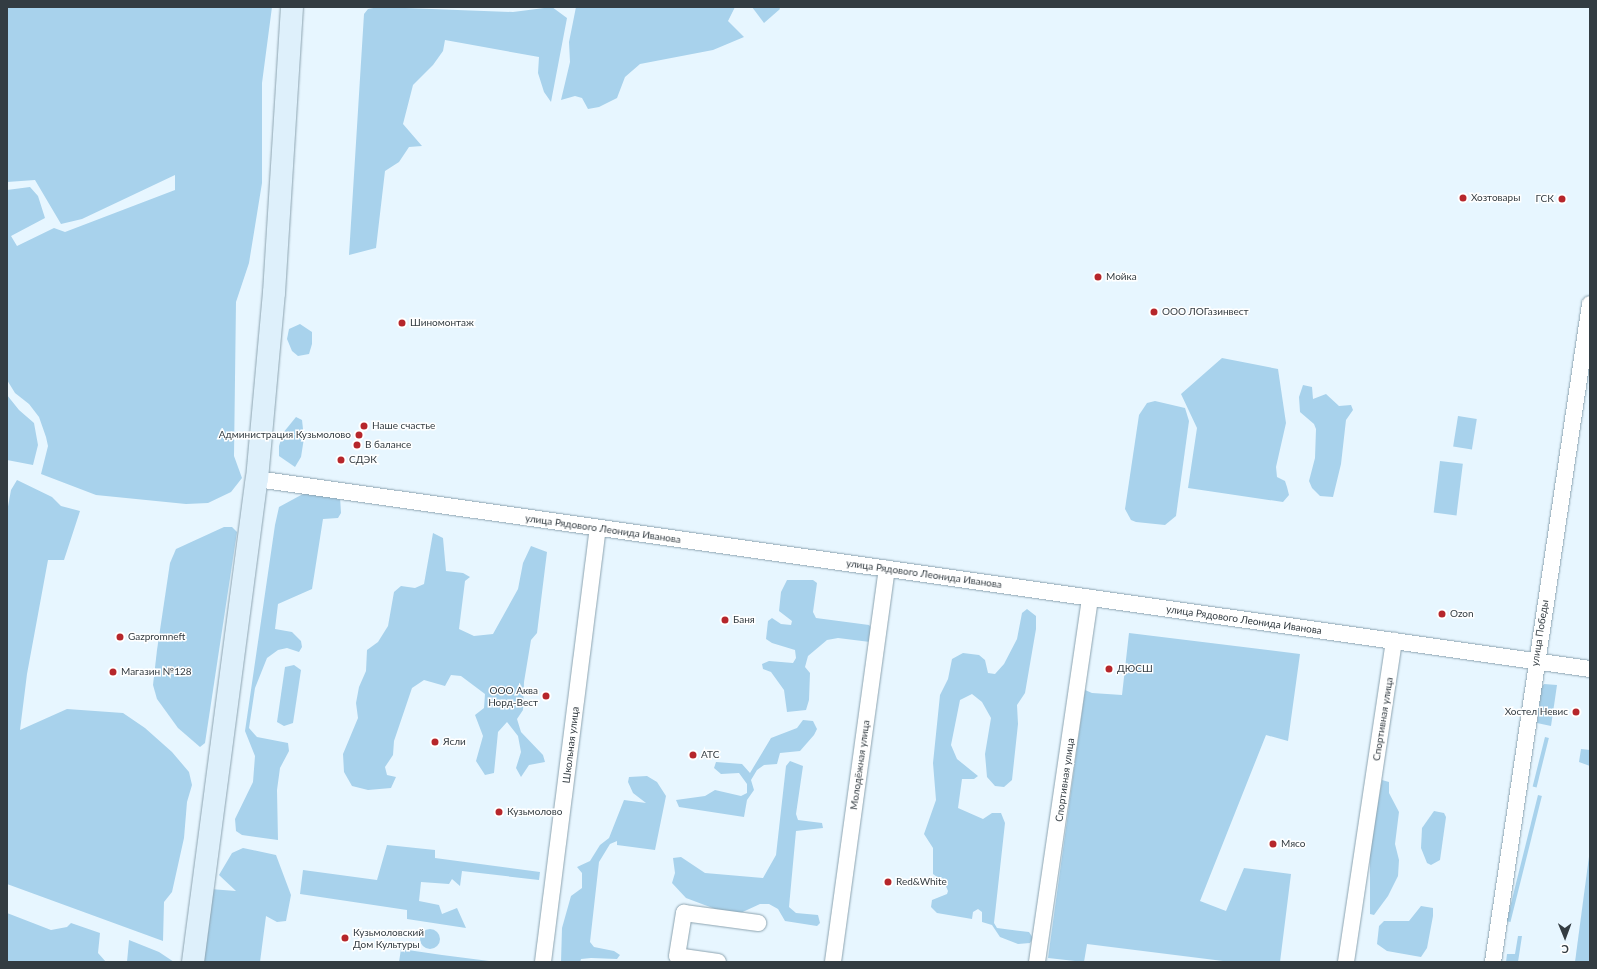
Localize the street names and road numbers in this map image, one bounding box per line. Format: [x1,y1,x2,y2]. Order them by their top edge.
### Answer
street label: улица Рядового Леонида Иванова [524,512,682,546]
street label: улица Рядового Леонида Иванова [845,557,1003,591]
street label: улица Победы [1529,599,1551,667]
street label: улица Рядового Леонида Иванова [1165,603,1323,637]
street label: Спортивная улица [1370,676,1396,762]
street label: Школьная улица [560,706,582,784]
street label: Молодёжная улица [848,719,872,811]
street label: Спортивная улица [1053,737,1077,823]

